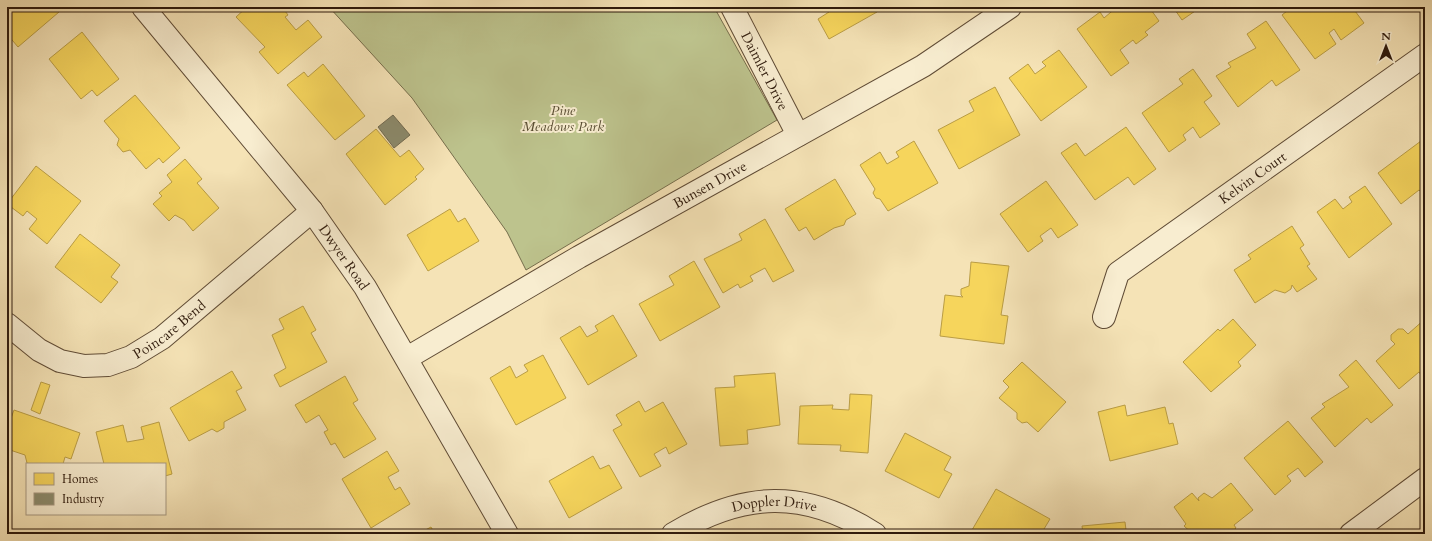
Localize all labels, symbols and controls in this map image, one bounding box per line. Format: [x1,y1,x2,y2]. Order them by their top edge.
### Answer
north arrow [1366,26,1406,66]
street label: Daimler Drive [737,28,793,114]
text: N [1381,29,1391,44]
park label: Pine Meadows Park [522,101,604,136]
street label: Kelvin Court [1215,147,1290,208]
street label: Bunsen Drive [669,156,750,213]
street label: Dwyer Road [315,220,374,294]
street label: Poincare Bend [129,295,210,363]
legend [26,463,166,515]
text: Homes [62,471,98,487]
text: Industry [62,491,105,507]
street label: Doppler Drive [729,491,820,516]

